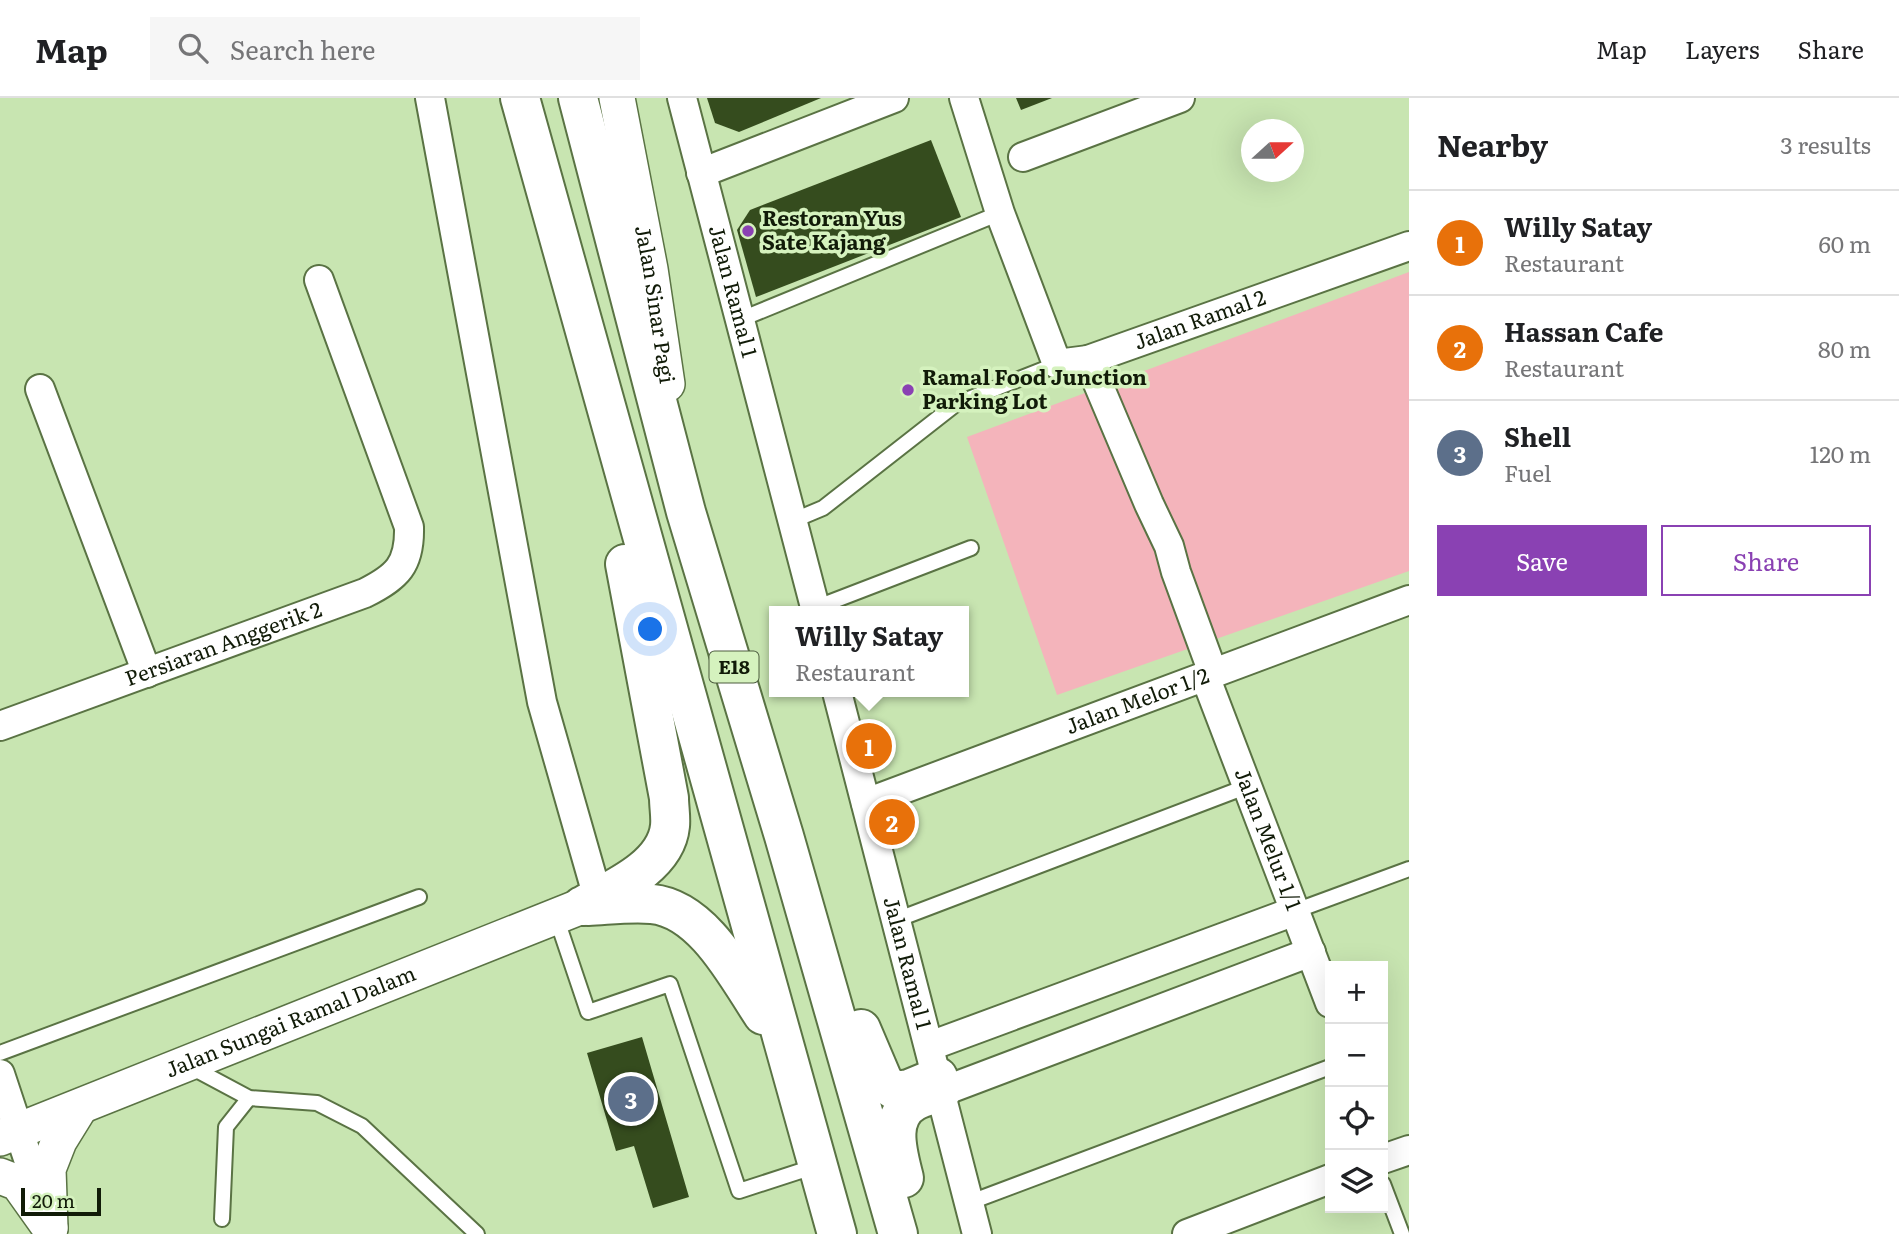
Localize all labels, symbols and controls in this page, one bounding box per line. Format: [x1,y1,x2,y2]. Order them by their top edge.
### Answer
search box [150,17,640,80]
text: Map [35,24,108,73]
icon: search [174,29,212,67]
text: Search here [230,29,376,68]
text: Map [1596,31,1647,66]
text: Layers [1685,31,1759,66]
text: Share [1797,31,1864,66]
north arrow [1241,119,1304,182]
text: Nearby [1437,122,1548,166]
text: 3 results [1780,127,1871,161]
place label: Restoran Yus Sate Kajang [762,201,902,256]
text: Willy Satay [1504,206,1652,245]
street label: Jalan Ramal 1 [703,221,767,361]
street label: Jalan Sinar Pagi [629,222,685,385]
marker: Restoran Yus Sate Kajang [740,223,756,239]
text: 1 [1455,226,1465,260]
text: 60 m [1818,226,1871,260]
text: Restaurant [1504,245,1624,279]
street label: Jalan Ramal 2 [1129,280,1269,356]
text: Hassan Cafe [1504,311,1664,350]
text: 2 [1454,331,1466,365]
text: 80 m [1818,331,1871,365]
text: Restaurant [1504,350,1624,384]
place label: Ramal Food Junction Parking Lot [922,360,1147,415]
marker: Ramal Food Junction Parking Lot [900,382,916,398]
text: Shell [1504,416,1571,455]
text: 3 [1454,436,1466,470]
text: 120 m [1810,436,1871,470]
text: Fuel [1504,455,1552,489]
button: Save [1437,525,1647,596]
button: Share [1661,525,1871,596]
street label: Persiaran Anggerik 2 [120,592,325,692]
popup [769,606,969,697]
your location [633,612,667,646]
text: Willy Satay [795,615,943,654]
road number: E18 [710,652,758,682]
text: Restaurant [795,654,915,688]
street label: Jalan Melor 1/2 [1061,658,1213,740]
pin: 1 [846,720,892,772]
street label: Jalan Melur 1/1 [1229,763,1311,915]
pin: 2 [869,796,915,848]
street label: Jalan Ramal 1 [877,893,942,1033]
street label: Jalan Sungai Ramal Dalam [160,956,420,1084]
map controls [1325,961,1388,1213]
button: + [1325,961,1388,1024]
button: − [1325,1024,1388,1087]
pin: 3 [608,1073,654,1125]
button: locate [1325,1087,1388,1150]
button: layers [1325,1150,1388,1213]
scale bar [21,1185,102,1217]
text: 20 m [32,1186,75,1214]

